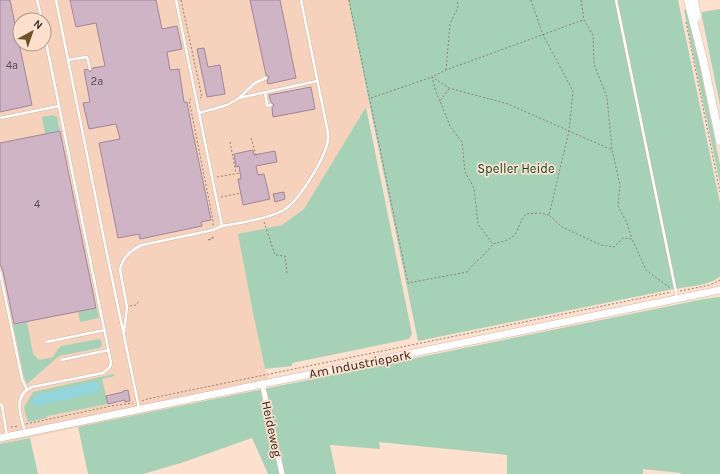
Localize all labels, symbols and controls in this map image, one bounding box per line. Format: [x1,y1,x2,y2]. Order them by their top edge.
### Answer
north arrow [12,12,52,52]
text: N [31,17,45,32]
house number: 4a [6,59,18,72]
house number: 2a [91,75,103,88]
park label: Speller Heide [477,161,555,176]
house number: 4 [34,198,40,211]
street label: Am Industriepark [308,347,412,381]
street label: Heideweg [259,400,285,459]

